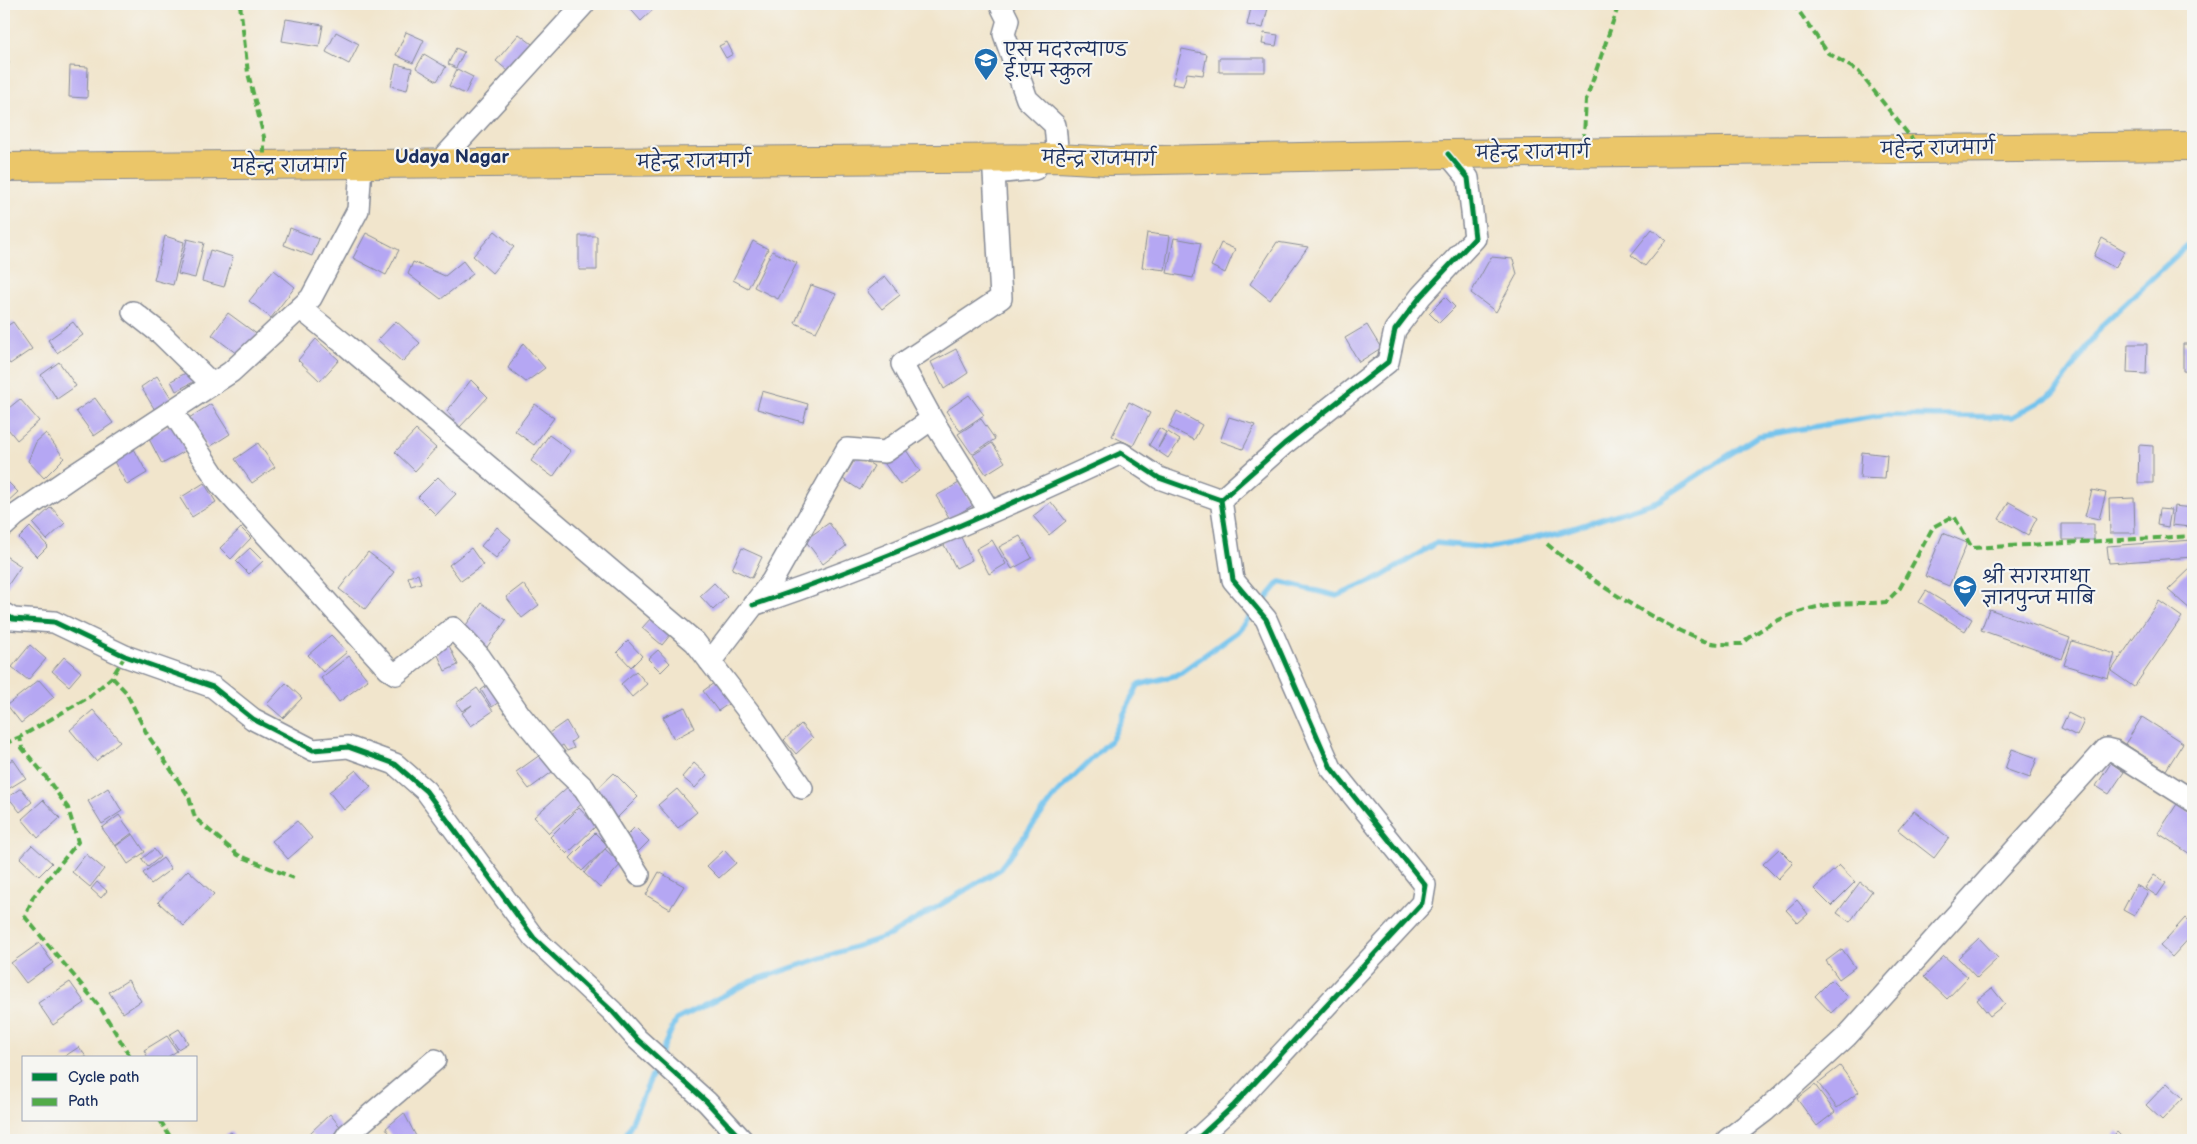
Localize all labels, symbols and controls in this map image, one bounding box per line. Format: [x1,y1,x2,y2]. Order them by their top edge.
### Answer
place label: एस मदरल्याण्ड ई.एम स्कुल [1003,40,1128,85]
school or university icon: एस मदरल्याण्ड ई.एम स्कुल [973,47,999,81]
street label: महेन्द्र राजमार्ग [1879,131,1997,161]
street label: महेन्द्र राजमार्ग [1474,135,1592,165]
street label: महेन्द्र राजमार्ग [1041,141,1158,171]
street label: महेन्द्र राजमार्ग [635,144,753,174]
district label: Udaya Nagar [395,146,510,169]
street label: महेन्द्र राजमार्ग [231,150,348,177]
place label: श्री सगरमाथा ज्ञानपुन्ज माबि [1981,563,2096,612]
school or university icon: श्री सगरमाथा ज्ञानपुन्ज माबि [1952,574,1978,608]
legend [22,1056,198,1122]
text: Cycle path [68,1068,139,1087]
text: Path [68,1092,98,1111]

